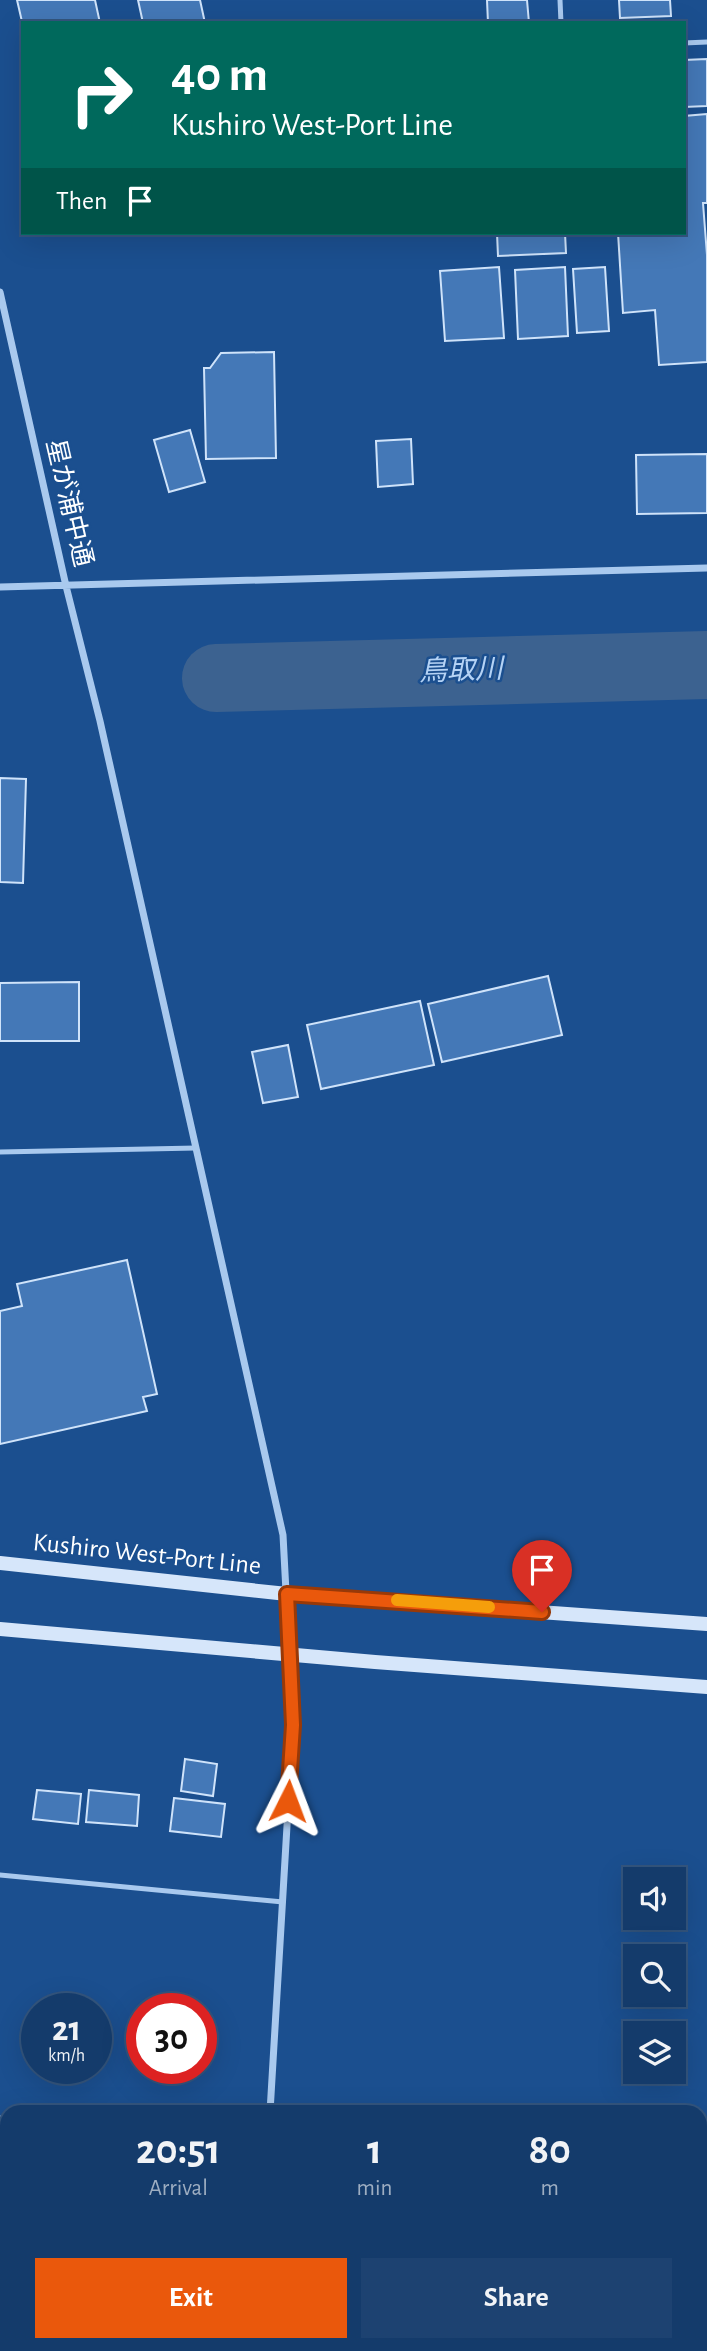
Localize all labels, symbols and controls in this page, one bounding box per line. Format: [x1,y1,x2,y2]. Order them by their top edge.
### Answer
icon: right [56,49,147,140]
text: 40 m [171,51,268,100]
text: Kushiro West-Port Line [171,109,453,141]
icon: arrive [121,182,159,220]
text: Then [56,188,107,214]
street label: 星が浦中通 [42,436,98,569]
water label: 鳥取川 [418,653,506,686]
street label: Kushiro West-Port Line [32,1529,262,1579]
pin [512,1540,572,1612]
icon: arrive [523,1551,561,1589]
position arrow [251,1764,325,1838]
map controls [623,1867,686,2084]
button: sound [623,1867,686,1930]
button: search [623,1944,686,2007]
speed limit sign: 30 [126,1993,217,2084]
text: 21 [52,2012,81,2047]
button: layers [623,2021,686,2084]
text: km/h [48,2047,85,2065]
text: 20:51 [136,2129,221,2171]
text: 1 [367,2129,382,2171]
text: 80 [528,2129,571,2171]
text: Arrival [149,2177,208,2200]
text: min [357,2177,392,2200]
text: m [540,2177,559,2200]
button: Exit [35,2258,347,2338]
button: Share [361,2258,672,2338]

